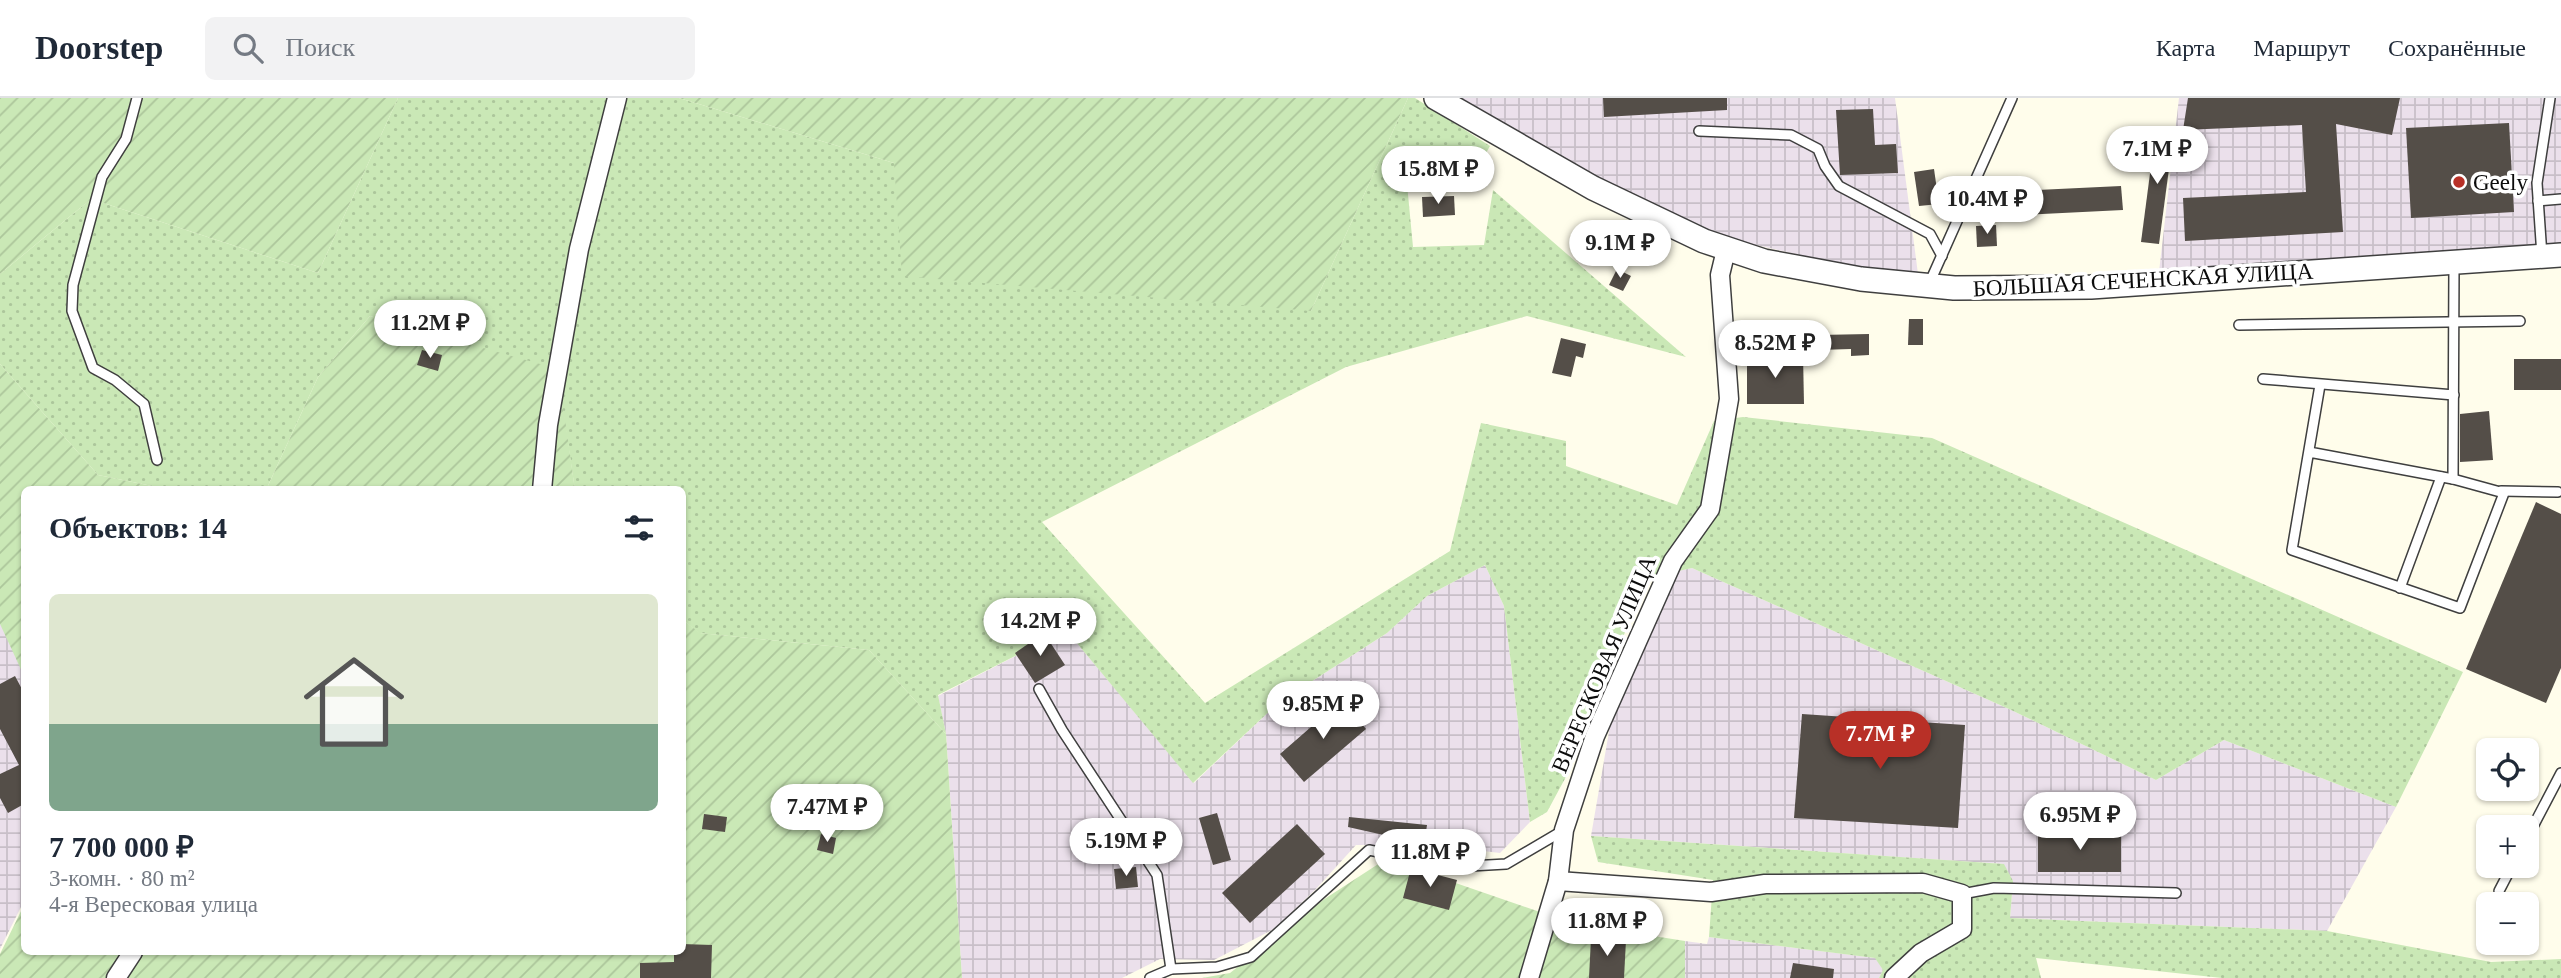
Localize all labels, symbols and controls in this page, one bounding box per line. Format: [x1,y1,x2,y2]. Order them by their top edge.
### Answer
search box [205,17,695,80]
icon: search [229,29,267,67]
text: Doorstep [35,30,163,66]
text: Поиск [285,33,355,62]
text: Карта [2156,35,2215,61]
text: Маршрут [2253,35,2350,61]
text: Сохранённые [2388,35,2526,61]
pin: 7.1M ₽ [2100,126,2214,186]
text: 7.1M ₽ [2122,136,2192,161]
pin: 15.8M ₽ [1373,146,1503,206]
text: 15.8M ₽ [1397,156,1479,181]
place label: Geely [2473,170,2528,195]
marker: Geely [2451,174,2467,190]
pin: 10.4M ₽ [1922,176,2052,236]
text: 10.4M ₽ [1946,186,2028,211]
pin: 9.1M ₽ [1563,220,1677,280]
text: 9.1M ₽ [1585,230,1655,255]
street label: БОЛЬШАЯ СЕЧЕНСКАЯ УЛИЦА [1972,259,2314,301]
pin: 11.2M ₽ [365,300,495,360]
text: 11.2M ₽ [390,310,470,335]
pin: 8.52M ₽ [1710,320,1840,380]
text: 8.52M ₽ [1734,330,1816,355]
icon: filters [620,509,658,547]
text: Объектов: 14 [49,511,227,544]
street label: ВЕРЕСКОВАЯ УЛИЦА [1547,551,1661,776]
pin: 14.2M ₽ [975,598,1105,658]
text: 14.2M ₽ [999,608,1081,633]
icon: home [291,639,417,765]
pin: 9.85M ₽ [1258,682,1388,741]
text: 9.85M ₽ [1282,691,1364,716]
pin: 7.7M ₽ [1823,712,1937,771]
text: 7.7M ₽ [1845,721,1915,746]
map controls [2476,738,2539,955]
button: locate [2476,738,2539,801]
pin: 7.47M ₽ [762,784,892,844]
pin: 6.95M ₽ [2015,792,2145,852]
text: 7.47M ₽ [786,794,868,819]
text: 6.95M ₽ [2039,802,2121,827]
button: + [2476,815,2539,878]
pin: 5.19M ₽ [1061,818,1191,878]
text: 5.19M ₽ [1085,828,1167,853]
text: 7 700 000 ₽ [49,830,194,863]
pin: 11.8M ₽ [1365,830,1495,889]
text: 11.8M ₽ [1390,839,1470,864]
text: 3-комн. · 80 m² [49,866,195,891]
text: 4-я Вересковая улица [49,892,258,917]
button: − [2476,892,2539,955]
pin: 11.8M ₽ [1542,898,1672,958]
text: 11.8M ₽ [1567,908,1647,933]

